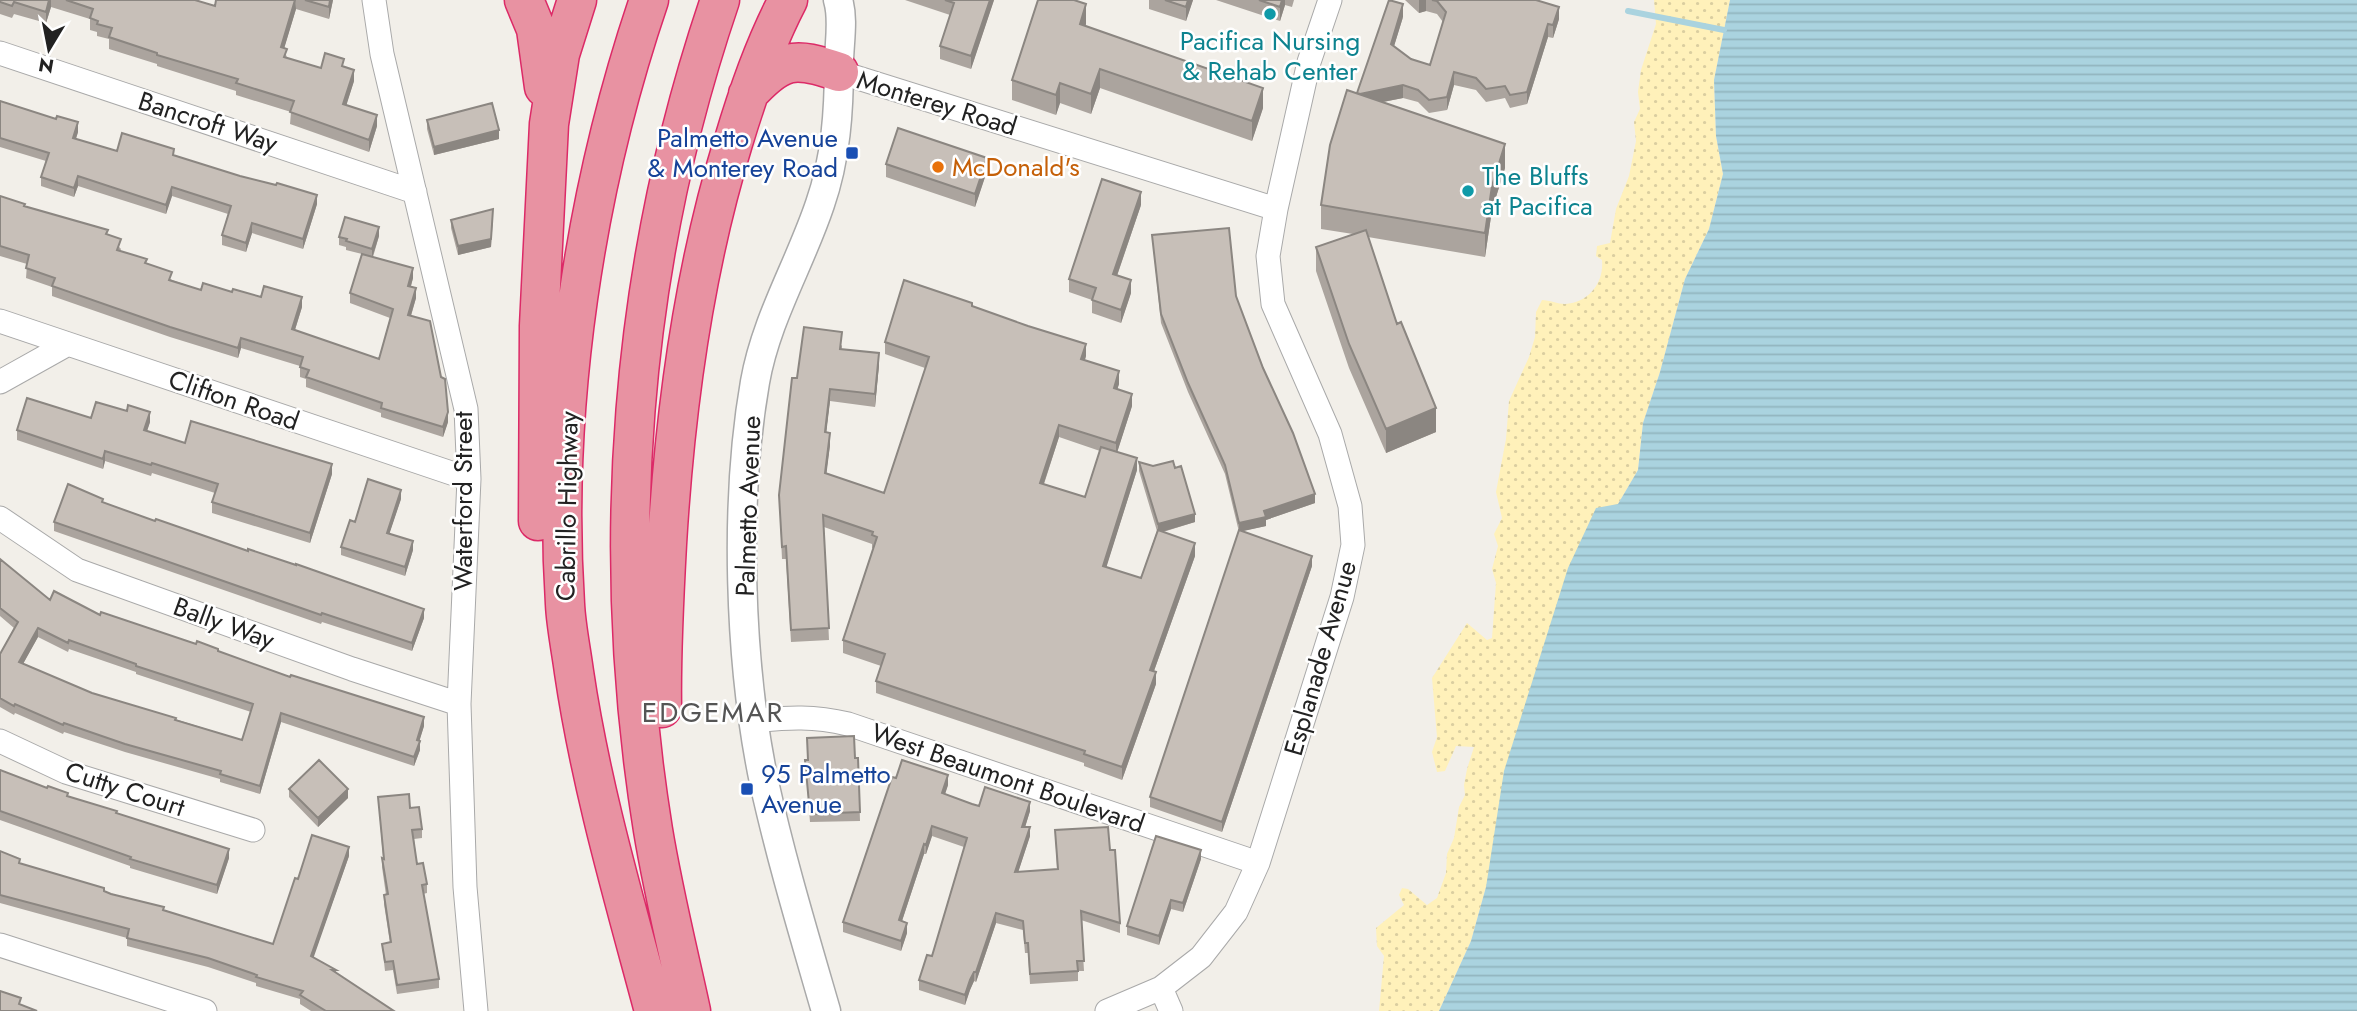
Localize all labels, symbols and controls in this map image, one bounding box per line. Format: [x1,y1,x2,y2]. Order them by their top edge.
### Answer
marker: Pacifica Nursing & Rehab Center [1262,6,1278,22]
north arrow [14,14,84,84]
place label: Pacifica Nursing & Rehab Center [1180,22,1360,90]
text: N [36,51,56,80]
street label: Monterey Road [852,61,1022,145]
street label: Bancroft Way [134,82,283,163]
place label: Palmetto Avenue & Monterey Road [647,119,838,187]
marker: Palmetto Avenue & Monterey Road [844,145,860,161]
place label: McDonald's [952,148,1080,186]
place label: The Bluffs at Pacifica [1482,157,1593,225]
marker: McDonald's [930,159,946,175]
marker: The Bluffs at Pacifica [1460,183,1476,199]
street label: Clifton Road [164,360,304,440]
street label: Cabrillo Highway [546,410,588,601]
street label: Waterford Street [444,411,482,591]
street label: Palmetto Avenue [726,415,770,597]
street label: Esplanade Avenue [1274,556,1366,760]
street label: Bally Way [168,587,280,659]
district label: EDGEMAR [642,692,784,733]
street label: West Beaumont Boulevard [866,713,1150,843]
street label: Cutty Court [60,752,191,826]
place label: 95 Palmetto Avenue [761,755,891,823]
marker: 95 Palmetto Avenue [739,781,755,797]

